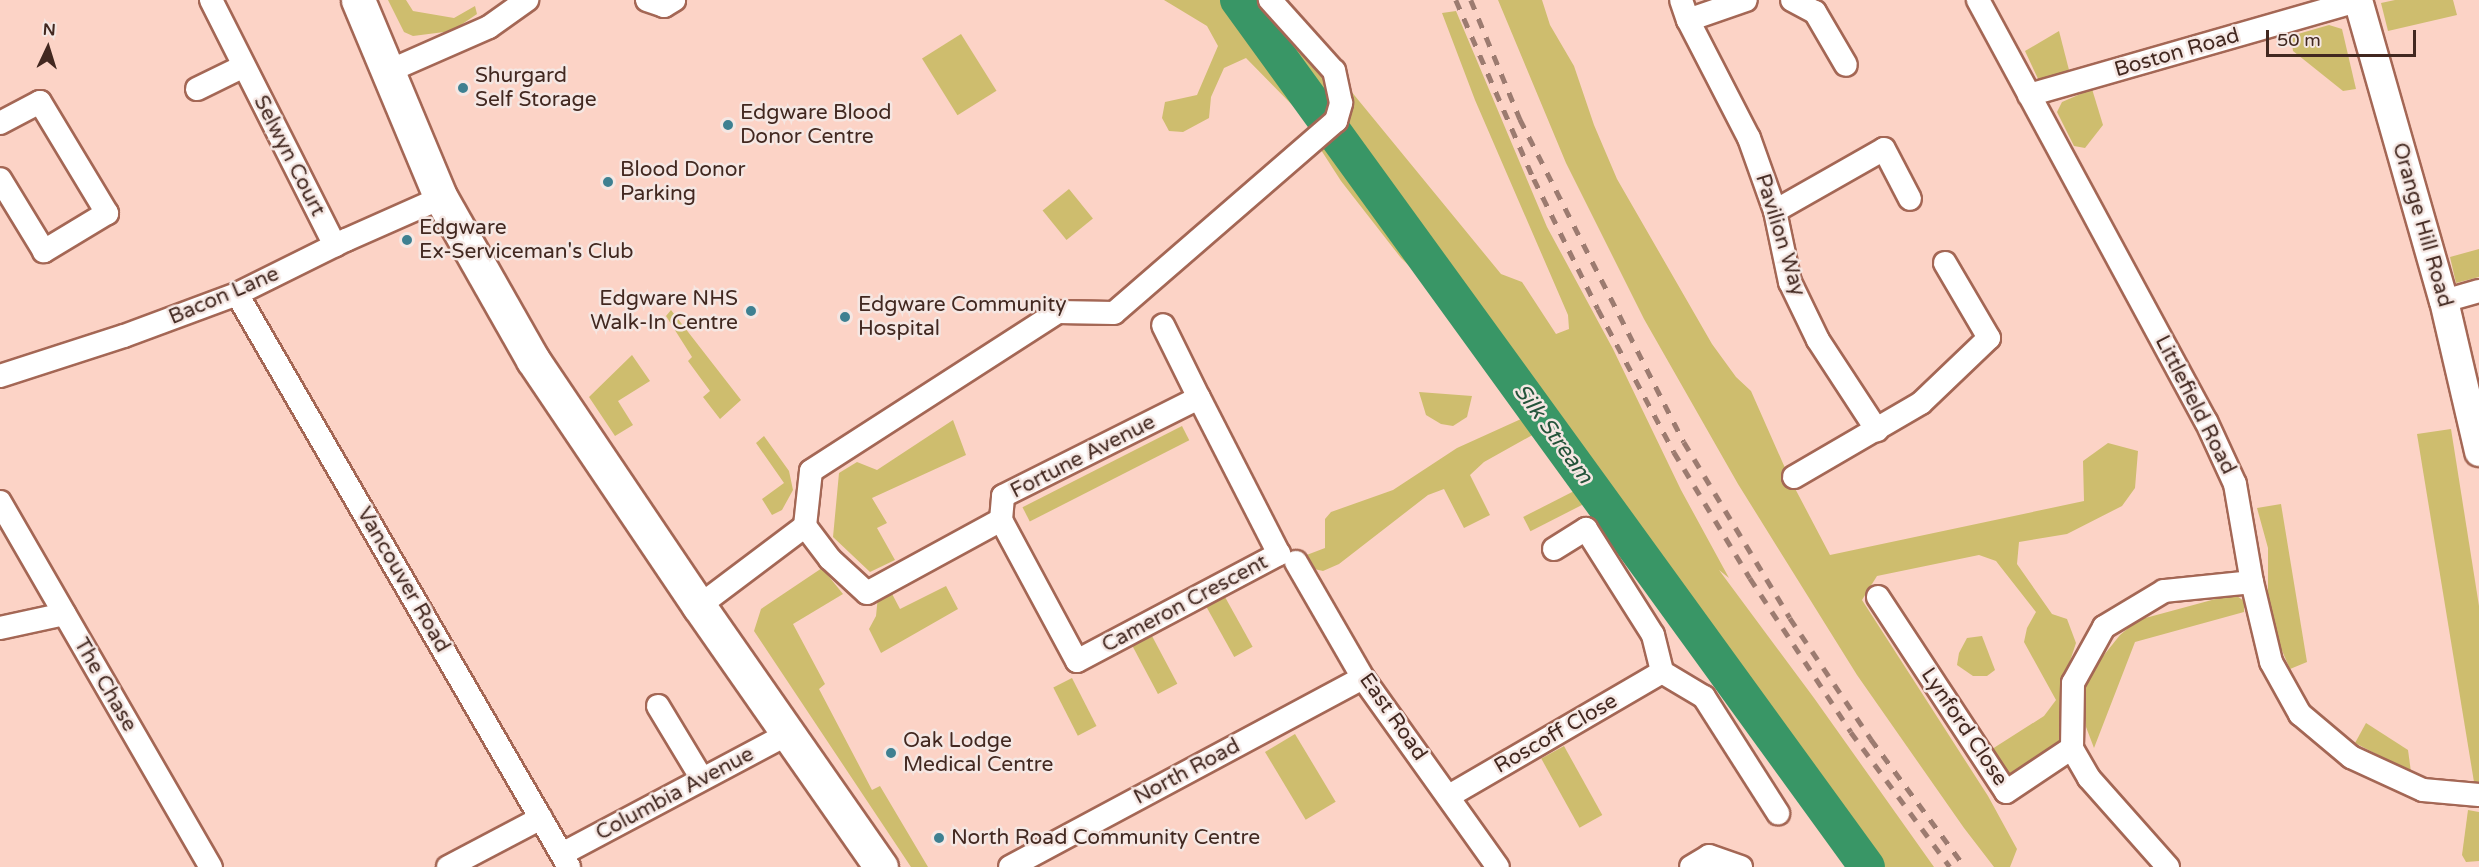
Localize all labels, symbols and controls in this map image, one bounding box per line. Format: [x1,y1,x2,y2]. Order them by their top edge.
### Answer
north arrow [18,18,78,78]
scale bar [2269,18,2419,56]
text: N [42,20,56,40]
street label: Boston Road [2112,23,2242,83]
text: 50 m [2277,29,2321,51]
place label: Shurgard Self Storage [475,63,597,113]
marker: Shurgard Self Storage [456,81,470,95]
street label: Selwyn Court [248,91,330,221]
place label: Edgware Blood Donor Centre [740,100,891,150]
marker: Edgware Blood Donor Centre [721,118,735,132]
street label: Orange Hill Road [2387,140,2457,310]
place label: Blood Donor Parking [620,157,746,207]
street label: Pavilion Way [1749,171,1811,299]
marker: Blood Donor Parking [601,175,615,189]
place label: Edgware Ex-Serviceman's Club [419,215,634,265]
marker: Edgware Ex-Serviceman's Club [400,233,414,247]
street label: Bacon Lane [165,262,283,330]
place label: Edgware NHS Walk-In Centre [590,286,738,336]
place label: Edgware Community Hospital [858,292,1066,342]
marker: Edgware NHS Walk-In Centre [742,302,760,320]
marker: Edgware Community Hospital [836,308,854,326]
street label: Littlefield Road [2149,331,2241,479]
water label: Silk Stream [1508,379,1598,489]
street label: Fortune Avenue [1007,410,1159,504]
street label: Vancouver Road [351,503,455,657]
street label: Cameron Crescent [1098,550,1272,658]
street label: The Chase [68,634,142,736]
street label: Lynford Close [1915,663,2013,791]
street label: East Road [1354,668,1432,766]
street label: Roscoff Close [1490,689,1622,779]
place label: Oak Lodge Medical Centre [903,728,1053,778]
street label: North Road [1130,734,1244,810]
street label: Columbia Avenue [592,742,758,846]
marker: Oak Lodge Medical Centre [884,746,898,760]
place label: North Road Community Centre [951,825,1260,851]
marker: North Road Community Centre [932,831,946,845]

